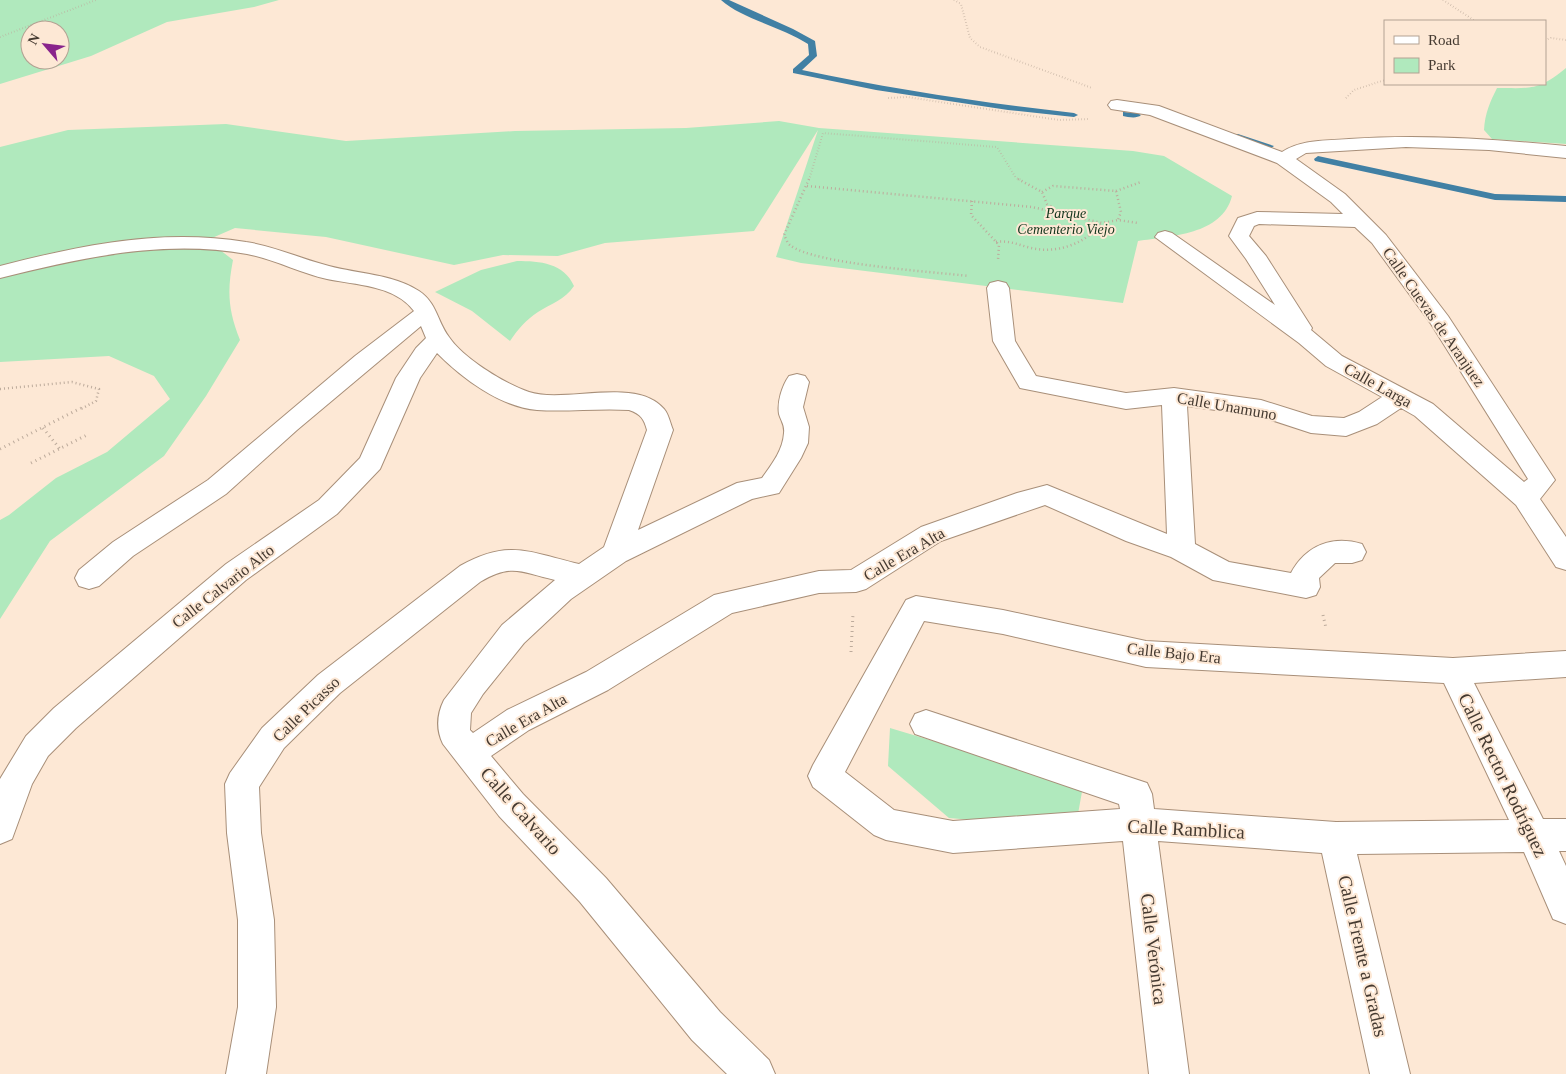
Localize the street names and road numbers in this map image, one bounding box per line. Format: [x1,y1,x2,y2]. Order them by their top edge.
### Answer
street label: Calle Cuevas de Aranjuez [1379,244,1488,390]
street label: Calle Larga [1341,359,1415,411]
street label: Calle Unamuno [1176,389,1278,423]
street label: Calle Era Alta [861,524,947,584]
street label: Calle Calvario Alto [169,541,277,631]
street label: Calle Bajo Era [1126,640,1222,667]
street label: Calle Picasso [269,673,343,745]
street label: Calle Era Alta [483,690,569,750]
street label: Calle Rector Rodríguez [1454,690,1552,860]
street label: Calle Calvario [476,763,566,859]
street label: Calle Ramblica [1127,815,1246,843]
street label: Calle Frente a Gradas [1334,873,1392,1039]
street label: Calle Verónica [1137,892,1171,1006]

